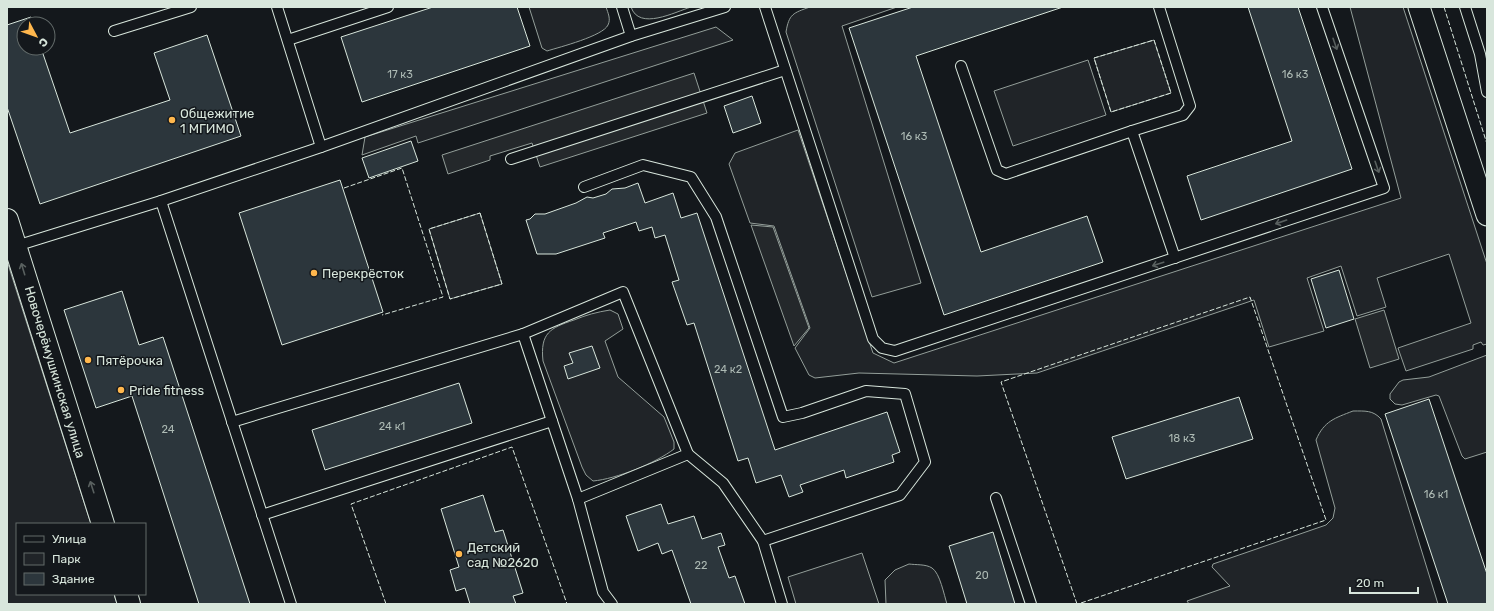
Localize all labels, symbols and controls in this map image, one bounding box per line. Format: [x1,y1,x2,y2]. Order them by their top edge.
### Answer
north arrow [16,16,56,56]
text: С [36,35,51,50]
one-way arrow [1331,38,1339,50]
house number: 17 к3 [387,68,413,81]
house number: 16 к3 [1282,68,1309,81]
place label: Общежитие 1 МГИМО [180,106,254,136]
marker: Общежитие 1 МГИМО [167,115,177,125]
house number: 16 к3 [901,130,928,143]
one-way arrow [1373,161,1381,173]
one-way arrow [1275,219,1288,226]
one-way arrow [1152,260,1164,268]
one-way arrow [19,263,26,276]
place label: Перекрёсток [322,266,404,281]
marker: Перекрёсток [309,268,319,278]
street label: Новочерёмушкинская улица [22,284,88,460]
place label: Пятёрочка [96,353,163,368]
marker: Пятёрочка [83,355,93,365]
house number: 24 к2 [714,363,742,376]
place label: Pride fitness [129,383,204,398]
marker: Pride fitness [116,385,126,395]
house number: 24 к1 [379,420,405,433]
house number: 24 [161,423,175,436]
house number: 18 к3 [1169,432,1196,445]
one-way arrow [87,481,95,493]
house number: 16 к1 [1424,488,1448,501]
legend [16,523,146,595]
text: Улица [52,532,86,546]
place label: Детский сад №2620 [467,540,539,570]
marker: Детский сад №2620 [454,549,464,559]
text: Парк [52,552,81,566]
house number: 22 [695,559,707,572]
house number: 20 [975,569,989,582]
scale bar [1350,569,1418,595]
text: Здание [52,572,95,586]
text: 20 m [1356,576,1384,590]

